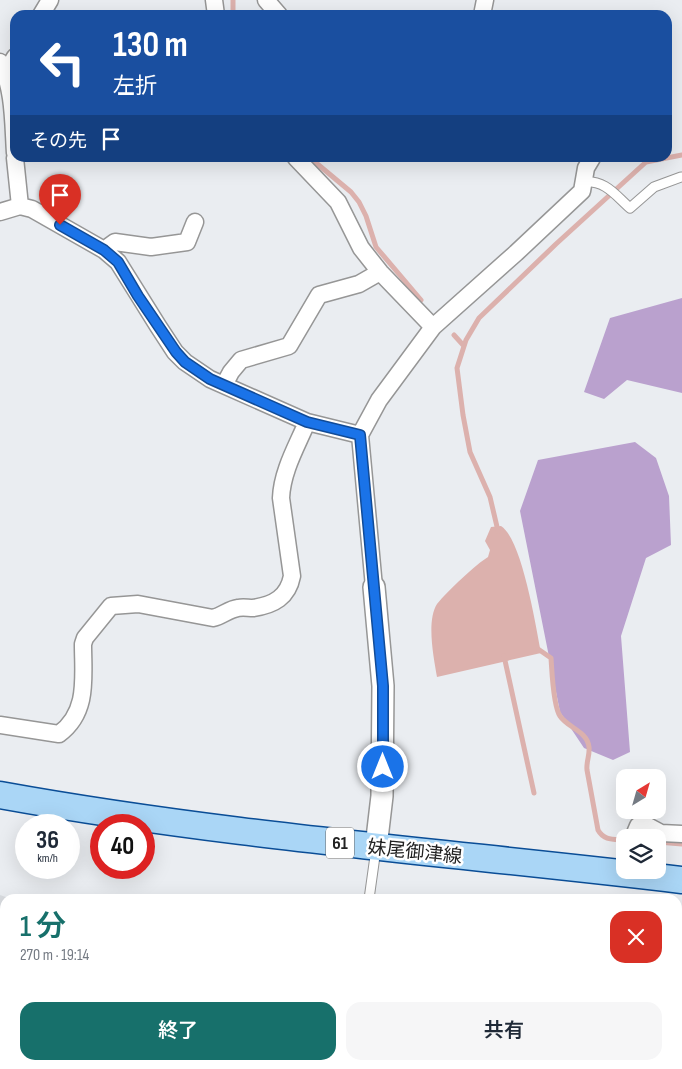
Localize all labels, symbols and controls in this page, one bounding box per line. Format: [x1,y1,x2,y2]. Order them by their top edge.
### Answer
text: 130 m [113,24,188,67]
icon: left [30,30,95,95]
text: 左折 [113,73,157,100]
icon: arrive [97,125,125,153]
text: その先 [30,130,87,153]
pin [39,174,81,225]
icon: arrive [46,181,74,209]
position arrow [356,740,408,792]
north arrow [616,769,666,819]
map controls [616,769,666,879]
speed limit sign: 40 [90,814,155,879]
text: 36 [36,825,59,856]
road number: 61 [326,828,354,858]
button: layers [616,829,666,879]
street label: 妹尾御津線 [366,836,463,869]
text: km/h [37,851,58,866]
text: 1 分 [20,909,66,945]
button: close [610,911,662,963]
text: 270 m · 19:14 [20,946,89,965]
button: 終了 [20,1002,336,1060]
button: 共有 [346,1002,662,1060]

